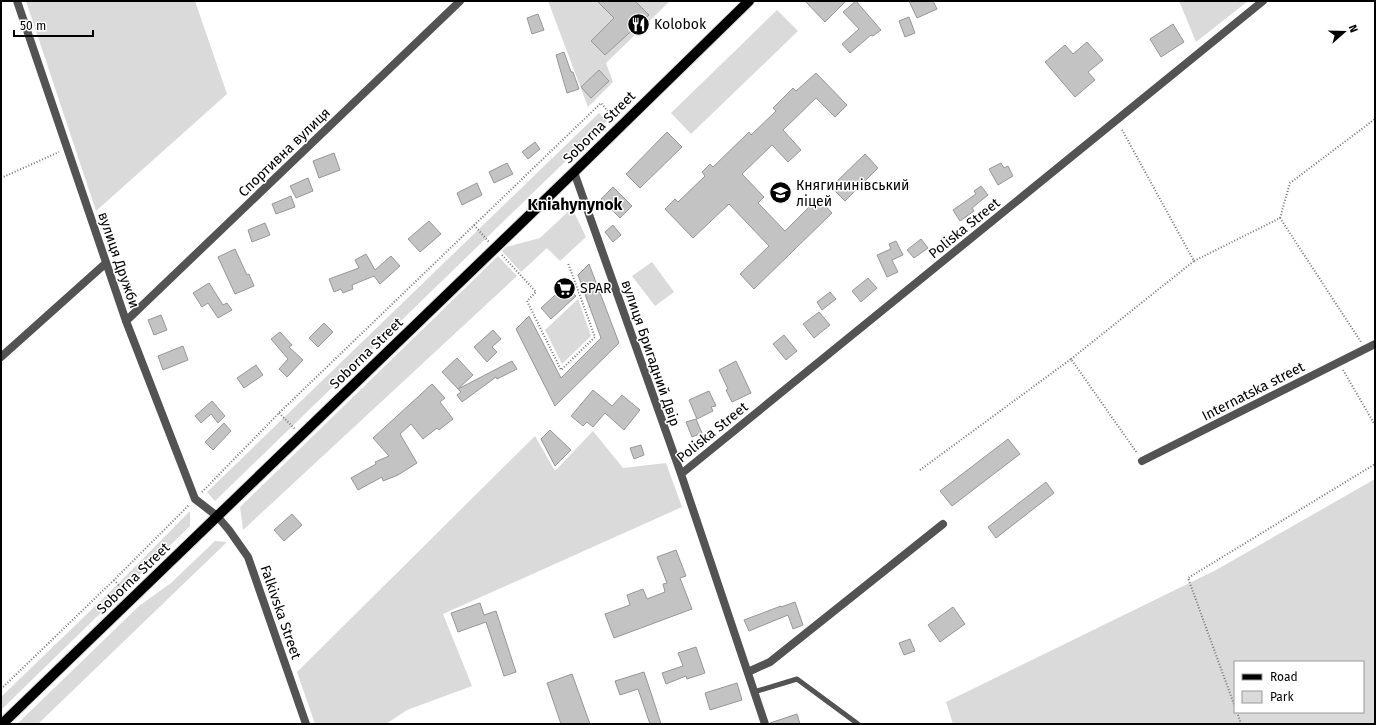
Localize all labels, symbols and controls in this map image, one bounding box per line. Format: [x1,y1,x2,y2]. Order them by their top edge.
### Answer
restaurant icon: Kolobok [626,11,652,37]
scale bar [14,12,93,38]
north arrow [1324,12,1364,52]
place label: Kolobok [654,16,707,33]
text: 50 m [20,19,46,33]
text: N [1346,23,1360,34]
street label: Soborna Street [560,87,640,167]
street label: Спортивна вулиця [235,104,334,201]
place label: Княгининівський ліцей [796,177,909,210]
school or university icon: Княгининівський ліцей [768,180,794,206]
street label: Poliska Street [925,194,1004,262]
district label: Kniahynynok [528,195,623,214]
street label: вулиця Дружби [94,210,143,311]
supermarket icon: SPAR [552,275,578,301]
street label: вулиця Бригадний Двір [617,278,684,429]
place label: SPAR [580,280,612,297]
street label: Soborna Street [326,314,407,393]
street label: Internatska street [1199,358,1308,425]
street label: Poliska Street [673,398,752,466]
street label: Soborna Street [93,539,174,618]
street label: Falkivska Street [256,563,305,662]
legend [1234,661,1364,713]
text: Road [1270,670,1298,684]
text: Park [1270,690,1294,704]

